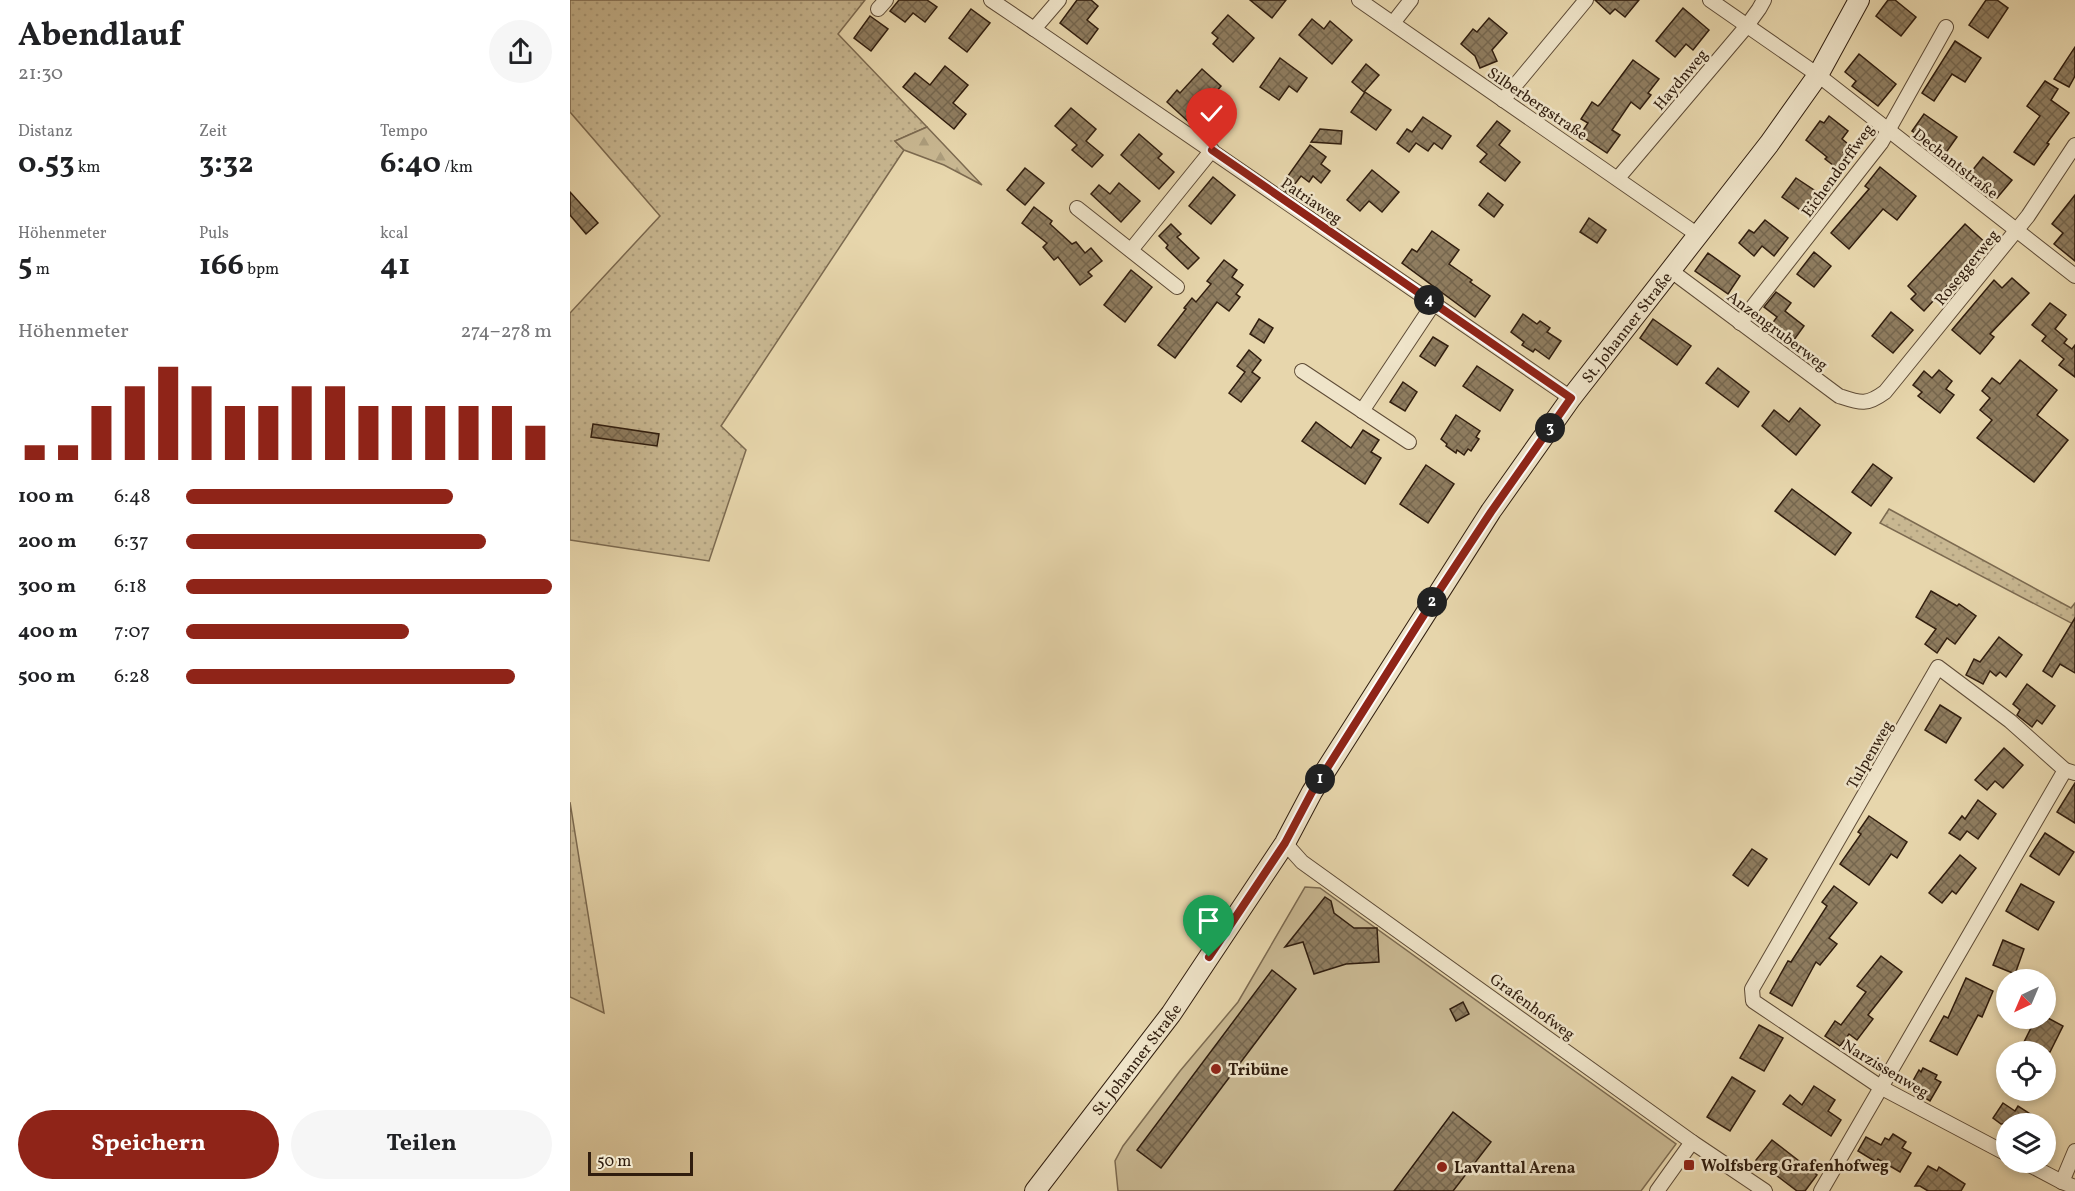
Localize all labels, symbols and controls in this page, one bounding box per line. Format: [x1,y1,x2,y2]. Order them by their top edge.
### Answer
text: Abendlauf [18,14,182,60]
button: share [489,20,552,83]
street label: Haydnweg [1649,45,1714,116]
text: 21:30 [18,60,63,88]
street label: Silberbergstraße [1482,63,1592,146]
pin [1186,88,1237,150]
icon: check [1195,97,1228,130]
street label: Eichendorffweg [1797,120,1880,222]
text: Distanz [18,121,73,143]
text: Zeit [199,121,227,143]
text: Tempo [380,121,428,143]
street label: Dechantstraße [1907,124,2002,205]
text: 0.53 [18,143,74,185]
text: 3:32 [199,143,254,185]
text: 6:40 [380,143,441,185]
text: km [74,157,101,179]
text: /km [441,157,473,179]
street label: Patriaweg [1276,173,1346,230]
text: Höhenmeter [18,223,107,245]
text: Puls [199,223,229,245]
text: kcal [380,223,408,245]
street label: Roseggerweg [1930,226,2005,311]
text: 5 [18,245,32,287]
text: 166 [199,245,244,287]
text: 41 [380,245,410,287]
text: m [32,259,50,281]
text: bpm [244,259,279,281]
street label: St. Johanner Straße [1578,268,1678,389]
pin: 4 [1414,285,1444,315]
street label: Anzengruberweg [1722,286,1832,377]
text: 4 [1424,289,1434,311]
text: Höhenmeter [18,318,129,346]
text: 274–278 m [460,318,552,346]
pin: 3 [1535,413,1565,443]
text: 3 [1546,417,1554,439]
text: 100 m [18,483,74,511]
text: 6:48 [114,483,151,511]
text: 200 m [18,528,76,556]
text: 6:37 [114,528,149,556]
text: 300 m [18,573,76,601]
text: 6:18 [114,573,147,601]
pin: 2 [1417,587,1447,617]
text: 2 [1428,591,1436,613]
text: 400 m [18,618,78,646]
text: 7:07 [114,618,150,646]
text: 500 m [18,663,76,691]
text: 6:28 [114,663,150,691]
street label: Tulpenweg [1842,717,1899,793]
pin: 1 [1305,764,1335,794]
text: 1 [1317,768,1323,790]
pin [1183,895,1234,957]
icon: arrive [1192,904,1225,937]
street label: Grafenhofweg [1485,969,1579,1046]
north arrow [1996,969,2056,1029]
map controls [1996,969,2056,1173]
street label: St. Johanner Straße [1088,1000,1188,1121]
street label: Narzissenweg [1837,1035,1932,1104]
button: locate [1996,1041,2056,1101]
place label: Tribüne [1228,1060,1289,1082]
marker: Tribüne [1209,1062,1223,1076]
button: Speichern [18,1110,279,1179]
button: Teilen [291,1110,552,1179]
button: layers [1996,1113,2056,1173]
scale bar [588,1149,693,1176]
text: 50 m [597,1151,631,1173]
place label: Wolfsberg Grafenhofweg [1701,1156,1889,1178]
place label: Lavanttal Arena [1454,1158,1576,1180]
marker: Wolfsberg Grafenhofweg [1682,1158,1696,1172]
marker: Lavanttal Arena [1435,1160,1449,1174]

